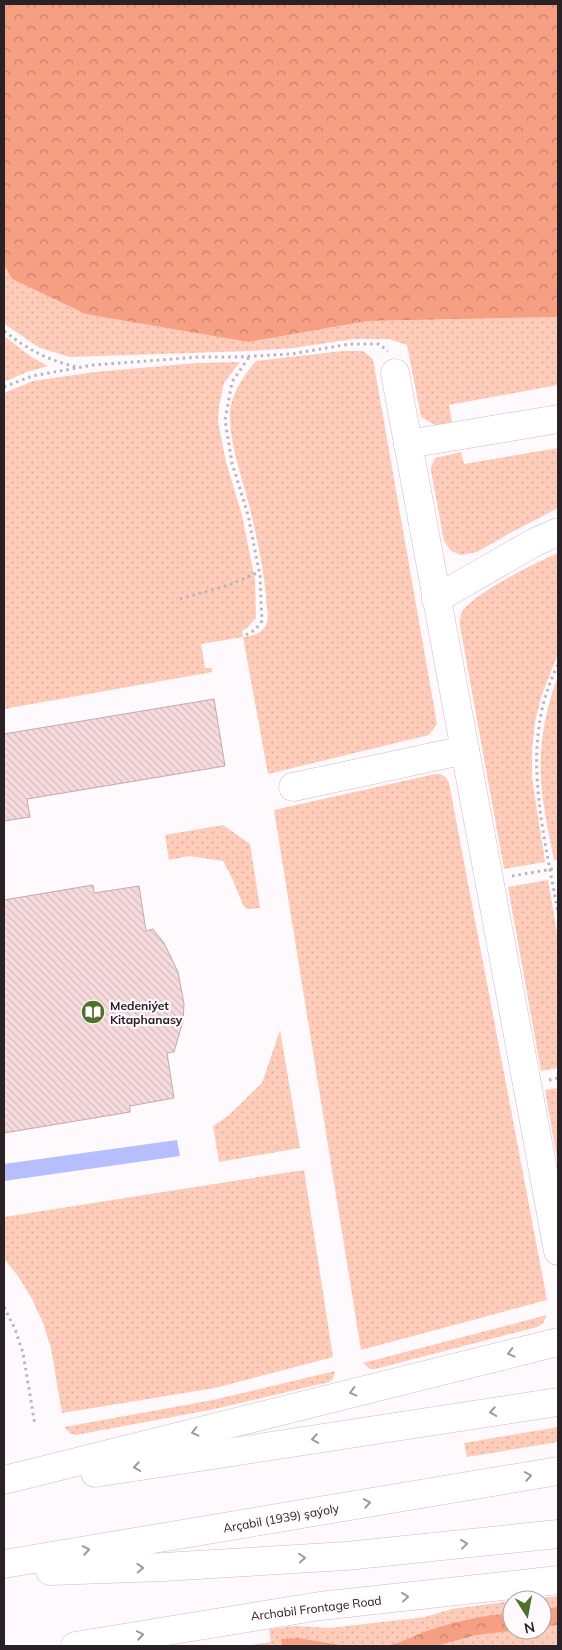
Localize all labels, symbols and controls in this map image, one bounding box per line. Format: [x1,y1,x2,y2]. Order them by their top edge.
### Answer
place label: Medeniýet Kitaphanasy [110,998,183,1027]
library icon: Medeniýet Kitaphanasy [80,999,106,1025]
one-way arrow [506,1347,515,1358]
one-way arrow [349,1386,358,1397]
one-way arrow [488,1406,497,1416]
one-way arrow [192,1426,200,1436]
one-way arrow [311,1434,319,1444]
one-way arrow [133,1461,141,1471]
one-way arrow [523,1472,532,1482]
one-way arrow [363,1499,372,1509]
street label: Arçabil (1939) şaýoly [222,1500,341,1536]
one-way arrow [460,1539,468,1550]
one-way arrow [82,1546,91,1556]
one-way arrow [298,1553,306,1564]
one-way arrow [136,1563,144,1573]
north arrow [502,1590,552,1640]
one-way arrow [401,1592,409,1603]
street label: Archabil Frontage Road [250,1593,382,1623]
text: N [523,1618,536,1638]
one-way arrow [136,1630,144,1640]

